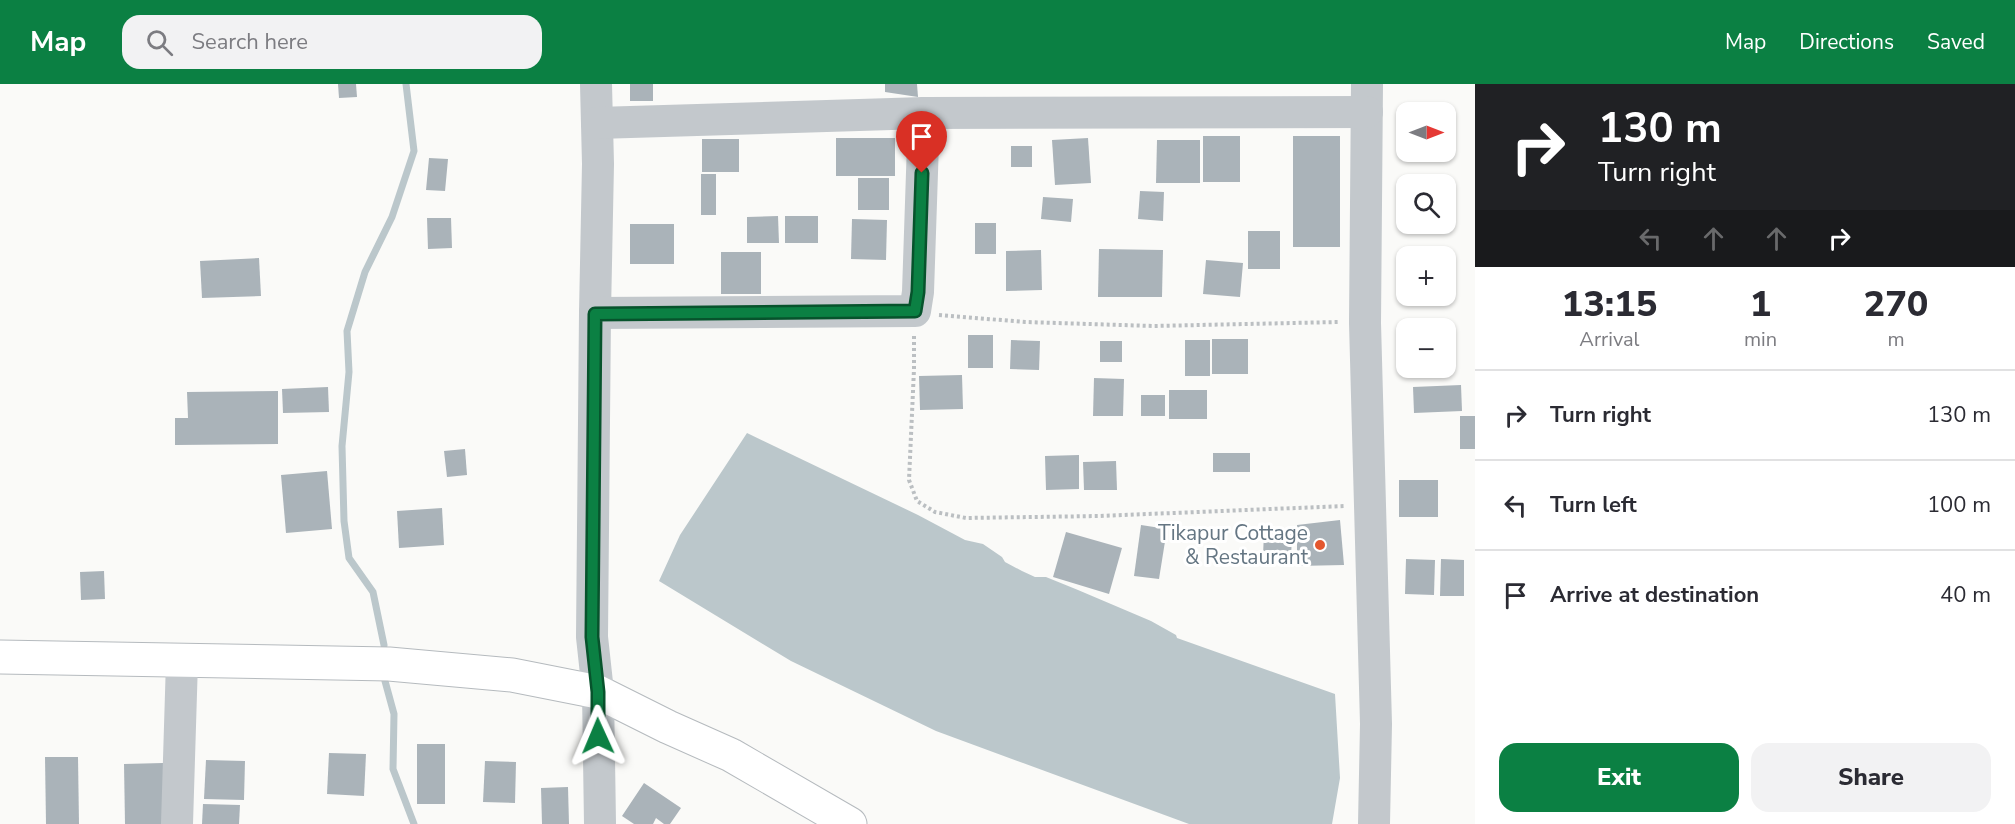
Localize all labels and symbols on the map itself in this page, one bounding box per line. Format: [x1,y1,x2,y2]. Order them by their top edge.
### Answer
north arrow [1396,102,1456,162]
pin [896,111,947,173]
place label: Tikapur Cottage & Restaurant [1158,519,1309,571]
marker: Tikapur Cottage & Restaurant [1313,538,1327,552]
position arrow [566,704,630,768]

